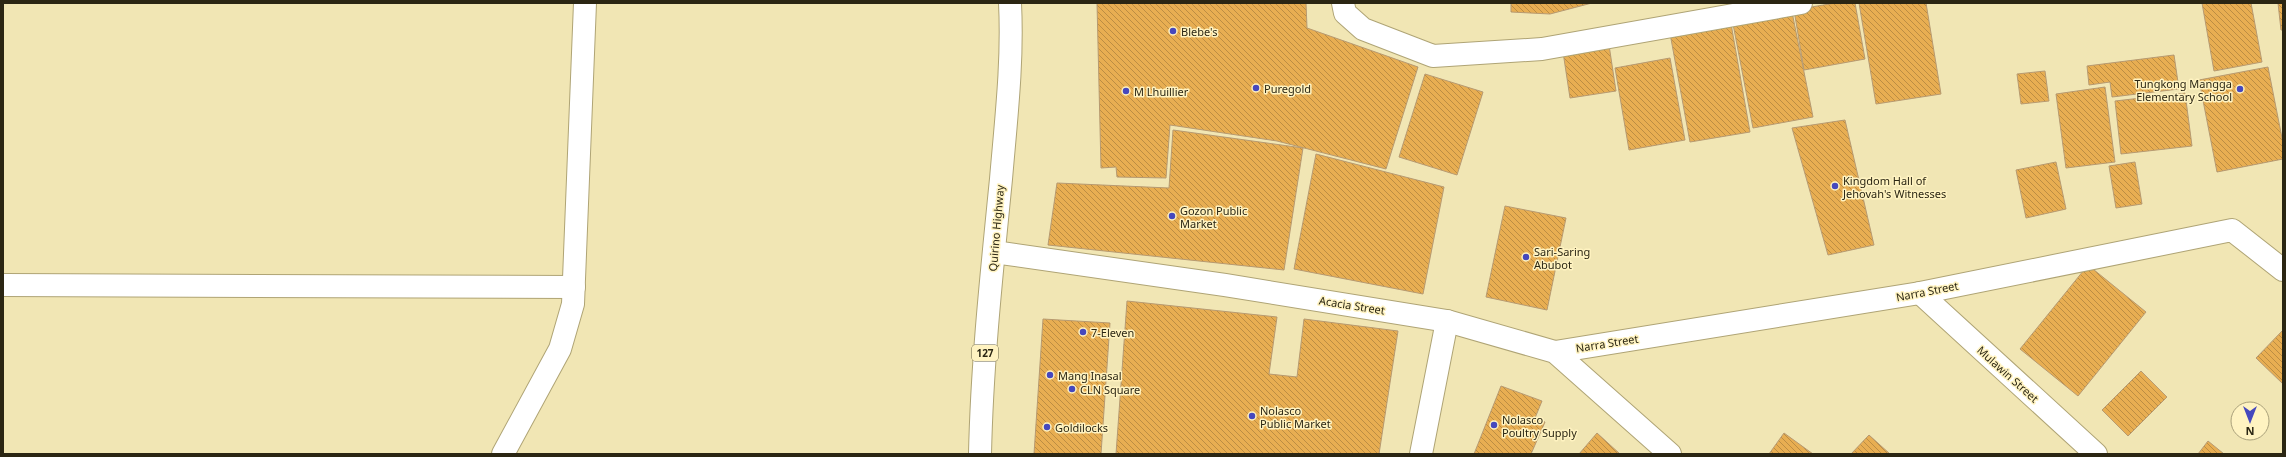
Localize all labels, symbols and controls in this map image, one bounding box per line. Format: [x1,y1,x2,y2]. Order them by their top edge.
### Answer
place label: Blebe's [1181,24,1217,39]
marker: Blebe's [1168,26,1178,36]
place label: Tungkong Mangga Elementary School [2134,76,2232,104]
place label: Puregold [1264,81,1311,96]
marker: Puregold [1251,83,1261,93]
place label: M Lhuillier [1134,84,1189,99]
marker: Tungkong Mangga Elementary School [2235,84,2245,94]
marker: M Lhuillier [1121,86,1131,96]
place label: Kingdom Hall of Jehovah's Witnesses [1842,173,1946,201]
marker: Kingdom Hall of Jehovah's Witnesses [1830,181,1840,191]
street label: Quirino Highway [985,184,1007,272]
place label: Gozon Public Market [1180,203,1247,231]
marker: Gozon Public Market [1167,211,1177,221]
place label: Sari-Saring Abubot [1534,244,1590,272]
marker: Sari-Saring Abubot [1521,252,1531,262]
street label: Narra Street [1895,278,1959,304]
street label: Acacia Street [1318,292,1386,318]
place label: 7-Eleven [1091,325,1134,340]
marker: 7-Eleven [1078,327,1088,337]
street label: Narra Street [1575,331,1639,355]
street label: Mulawin Street [1974,342,2042,406]
road number: 127 [972,345,998,361]
place label: Mang Inasal [1058,368,1122,383]
marker: Mang Inasal [1045,370,1055,380]
place label: CLN Square [1080,382,1140,397]
marker: CLN Square [1067,384,1077,394]
north arrow [2230,401,2270,441]
place label: Nolasco Public Market [1260,403,1331,431]
marker: Nolasco Public Market [1247,411,1257,421]
place label: Nolasco Poultry Supply [1502,412,1577,440]
place label: Goldilocks [1055,420,1108,435]
marker: Nolasco Poultry Supply [1489,420,1499,430]
marker: Goldilocks [1042,422,1052,432]
text: N [2246,424,2254,439]

